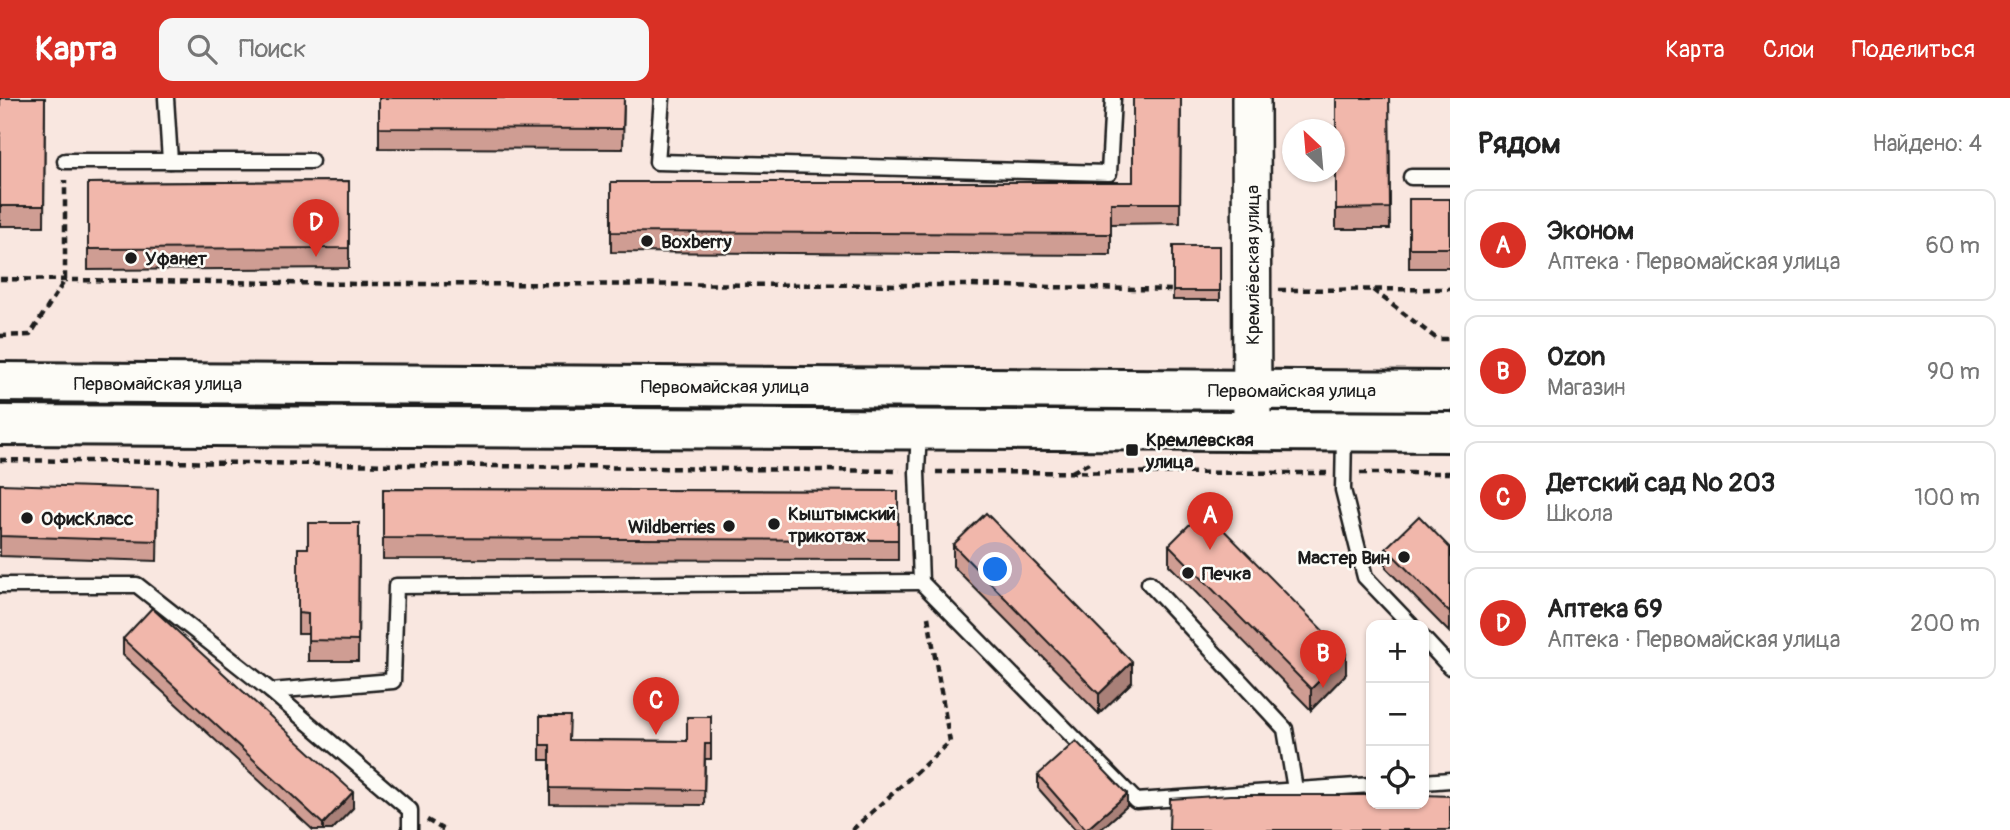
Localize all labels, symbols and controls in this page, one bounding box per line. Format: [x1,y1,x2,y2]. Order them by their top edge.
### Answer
search box [159,18,649,81]
text: Карта [35,29,117,70]
icon: search [183,30,221,68]
text: Поиск [239,33,307,65]
text: Карта [1665,35,1725,64]
text: Слои [1763,35,1814,64]
text: Поделиться [1852,35,1975,64]
north arrow [1282,119,1345,182]
text: Рядом [1478,125,1561,162]
text: Найдено: 4 [1872,129,1982,158]
street label: Кремлёвская улица [1241,185,1265,345]
pin: D [293,199,339,257]
text: Эконом [1547,215,1634,247]
place label: Boxberry [661,230,733,254]
text: A [1496,231,1510,260]
text: 60 m [1925,231,1980,260]
marker: Boxberry [639,233,655,249]
place label: Уфанет [145,247,207,271]
text: Аптека · Первомайская улица [1547,247,1840,276]
marker: Уфанет [123,250,139,266]
text: Ozon [1547,341,1605,373]
text: B [1496,357,1510,386]
text: 90 m [1927,357,1980,386]
street label: Первомайская улица [74,372,242,396]
text: Магазин [1547,373,1626,402]
street label: Первомайская улица [641,375,809,399]
street label: Первомайская улица [1208,379,1376,403]
place label: Кремлевская улица [1145,428,1254,474]
marker: Кремлевская улица [1124,442,1140,458]
text: Детский сад № 203 [1547,467,1775,499]
text: C [1496,483,1510,512]
text: 100 m [1914,483,1980,512]
pin: A [1187,492,1233,550]
text: Школа [1547,499,1613,528]
place label: Кыштымский трикотаж [788,502,896,548]
place label: ОфисКласс [41,507,134,531]
marker: ОфисКласс [19,510,35,526]
place label: Wildberries [628,515,715,539]
marker: Кыштымский трикотаж [766,516,782,532]
marker: Wildberries [721,518,737,534]
place label: Мастер Вин [1298,546,1390,570]
marker: Мастер Вин [1396,549,1412,565]
your location [978,552,1012,586]
place label: Печка [1202,562,1251,586]
marker: Печка [1180,565,1196,581]
text: Аптека 69 [1547,593,1663,625]
text: D [1496,609,1510,638]
text: 200 m [1910,609,1980,638]
map controls [1366,620,1429,809]
button: + [1366,620,1429,683]
text: Аптека · Первомайская улица [1547,625,1840,654]
pin: B [1300,630,1346,688]
pin: C [633,677,679,735]
button: − [1366,683,1429,746]
button: locate [1366,746,1429,809]

